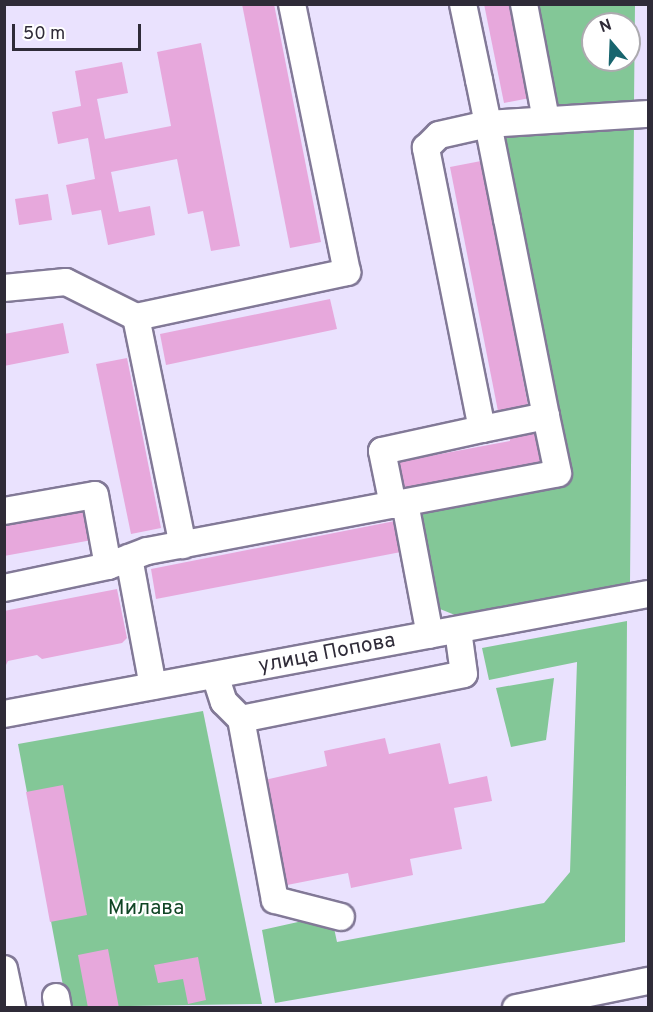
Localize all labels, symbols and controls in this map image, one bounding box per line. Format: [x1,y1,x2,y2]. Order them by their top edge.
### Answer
scale bar [15,12,144,50]
north arrow [581,12,641,72]
text: N [597,16,614,38]
text: 50 m [23,23,65,46]
street label: улица Попова [256,628,398,680]
park label: Милава [108,896,184,922]

